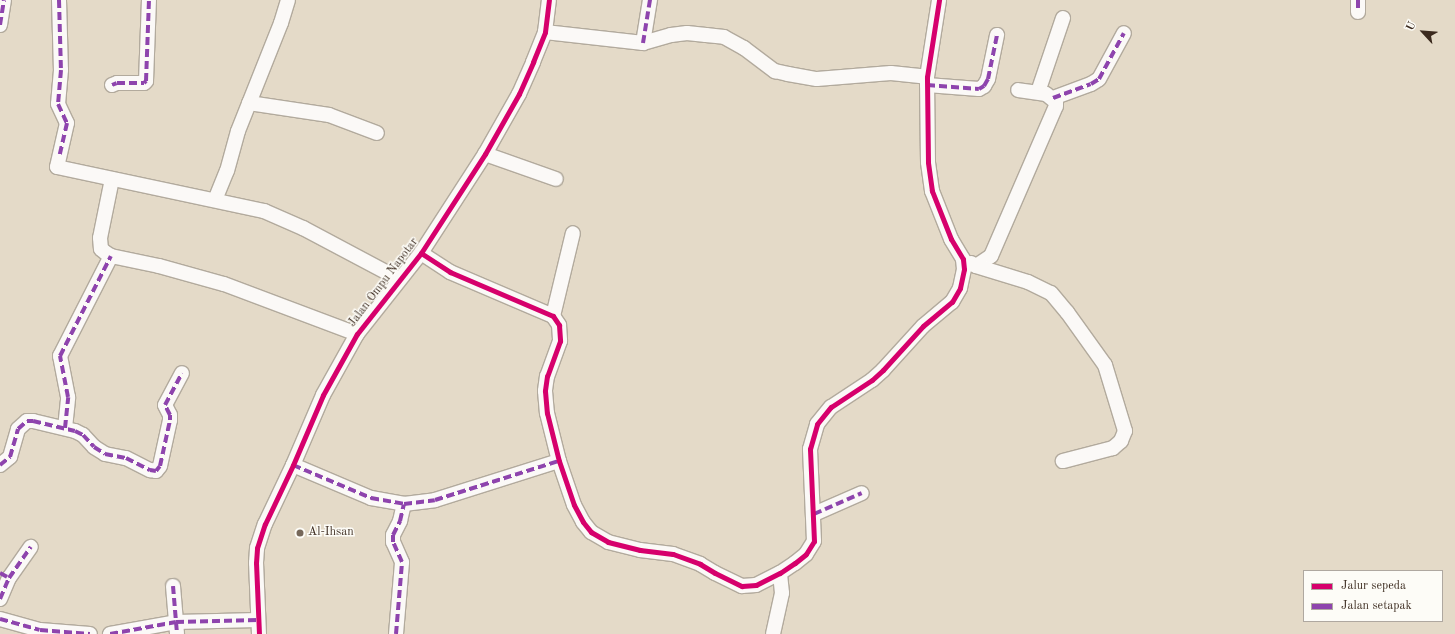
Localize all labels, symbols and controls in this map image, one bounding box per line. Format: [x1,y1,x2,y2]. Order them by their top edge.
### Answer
north arrow [1403,12,1443,52]
text: U [1405,20,1419,33]
street label: Jalan Ompu Napotar [346,236,422,330]
place label: Al-Ihsan [308,526,354,540]
marker: Al-Ihsan [295,528,305,538]
legend [1303,570,1443,622]
text: Jalur sepeda [1341,580,1406,592]
text: Jalan setapak [1341,600,1412,612]

